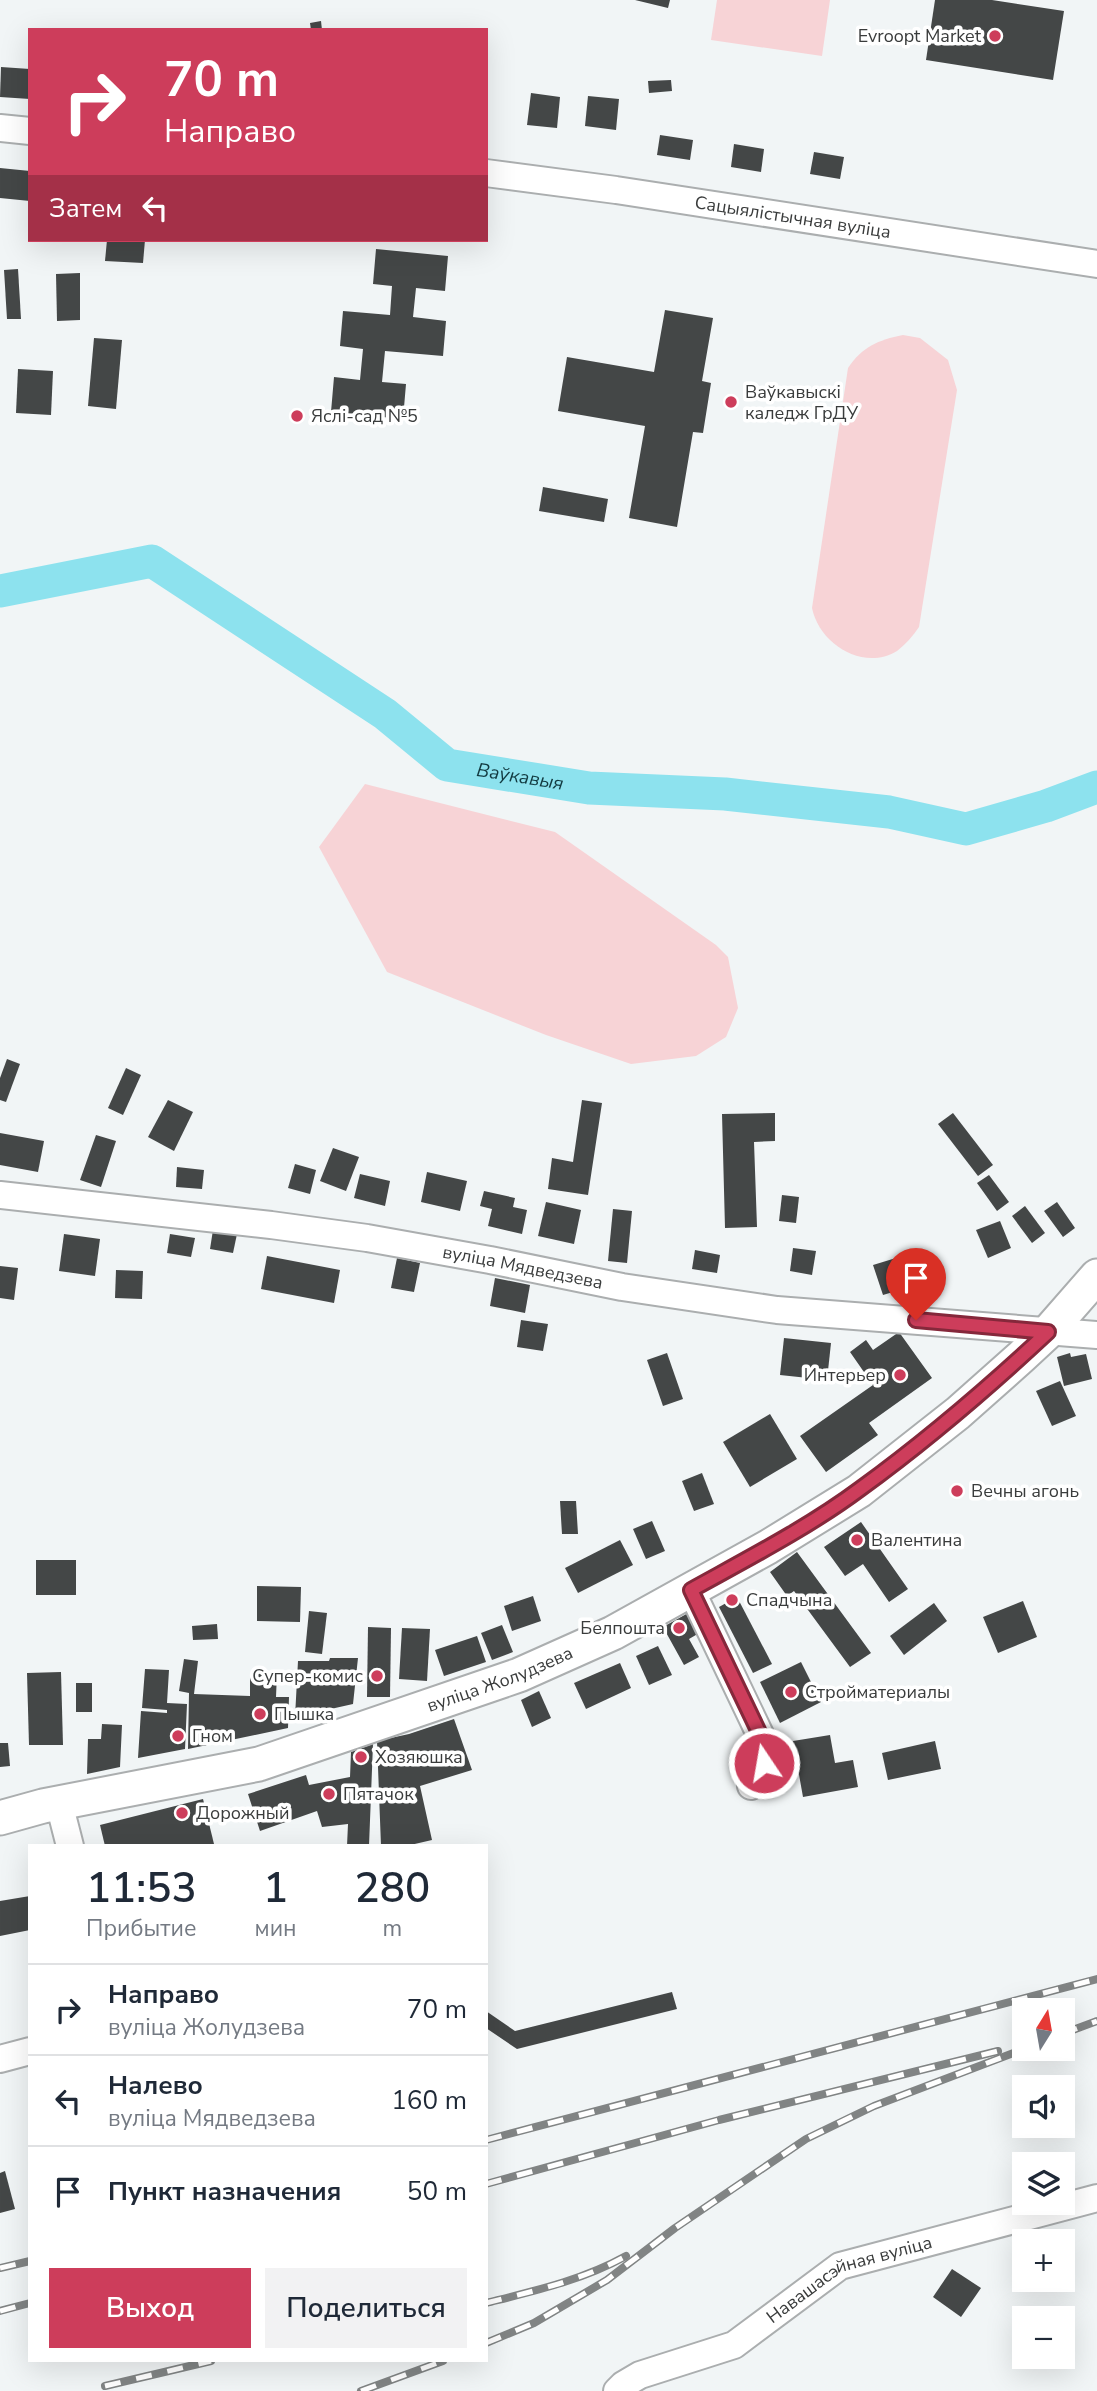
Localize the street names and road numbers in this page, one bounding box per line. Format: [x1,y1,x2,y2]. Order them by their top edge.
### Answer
street label: Сацыялістычная вуліца [693,190,893,244]
street label: вуліца Мядведзева [441,1240,605,1295]
street label: вуліца Жолудзева [424,1641,577,1718]
street label: Навашасэйная вуліца [762,2230,935,2329]

